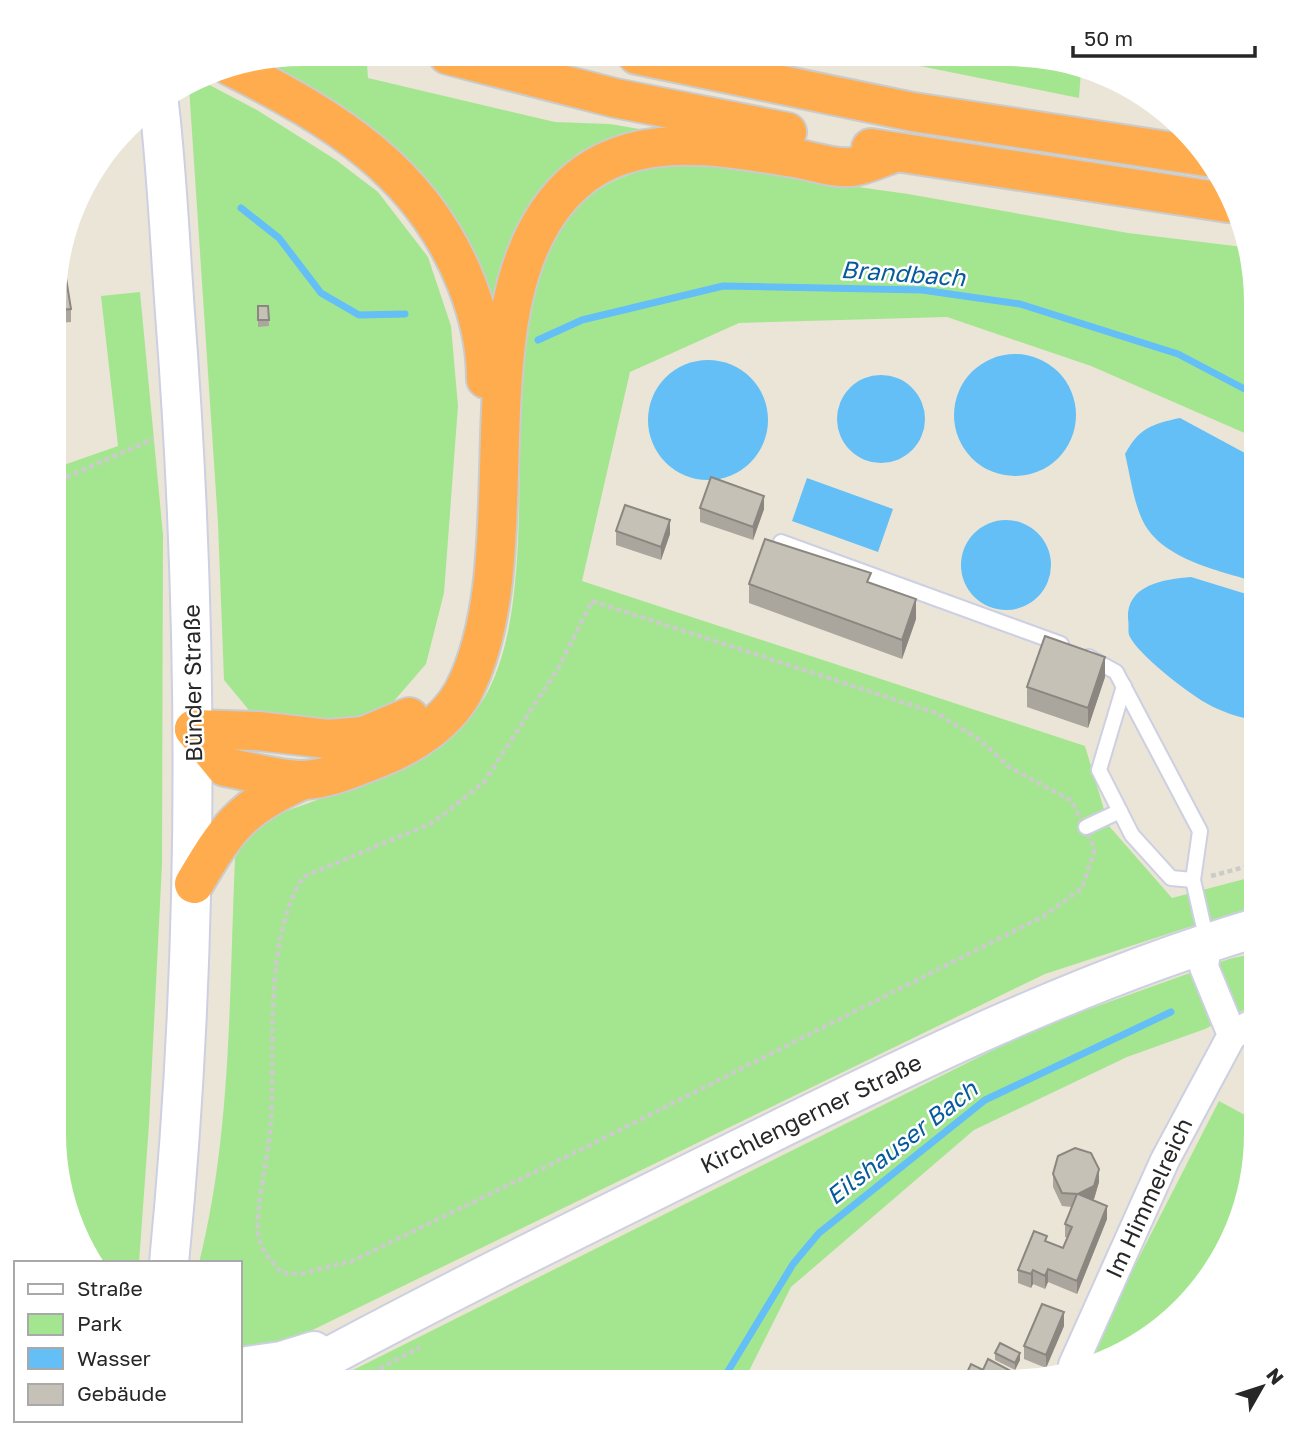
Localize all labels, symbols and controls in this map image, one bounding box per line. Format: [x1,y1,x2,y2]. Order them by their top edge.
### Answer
scale bar [1073,14,1255,58]
text: 50 m [1084,25,1133,51]
water label: Brandbach [840,254,967,291]
street label: Bünder Straße [177,604,207,762]
street label: Kirchlengerner Straße [695,1047,926,1179]
water label: Eilshauser Bach [820,1073,983,1210]
street label: Im Himmelreich [1099,1113,1197,1282]
legend [14,1261,242,1422]
text: Straße [77,1275,143,1301]
text: Park [77,1310,123,1336]
text: Wasser [77,1345,151,1371]
north arrow [1227,1352,1297,1422]
text: N [1262,1363,1289,1389]
text: Gebäude [77,1380,167,1406]

